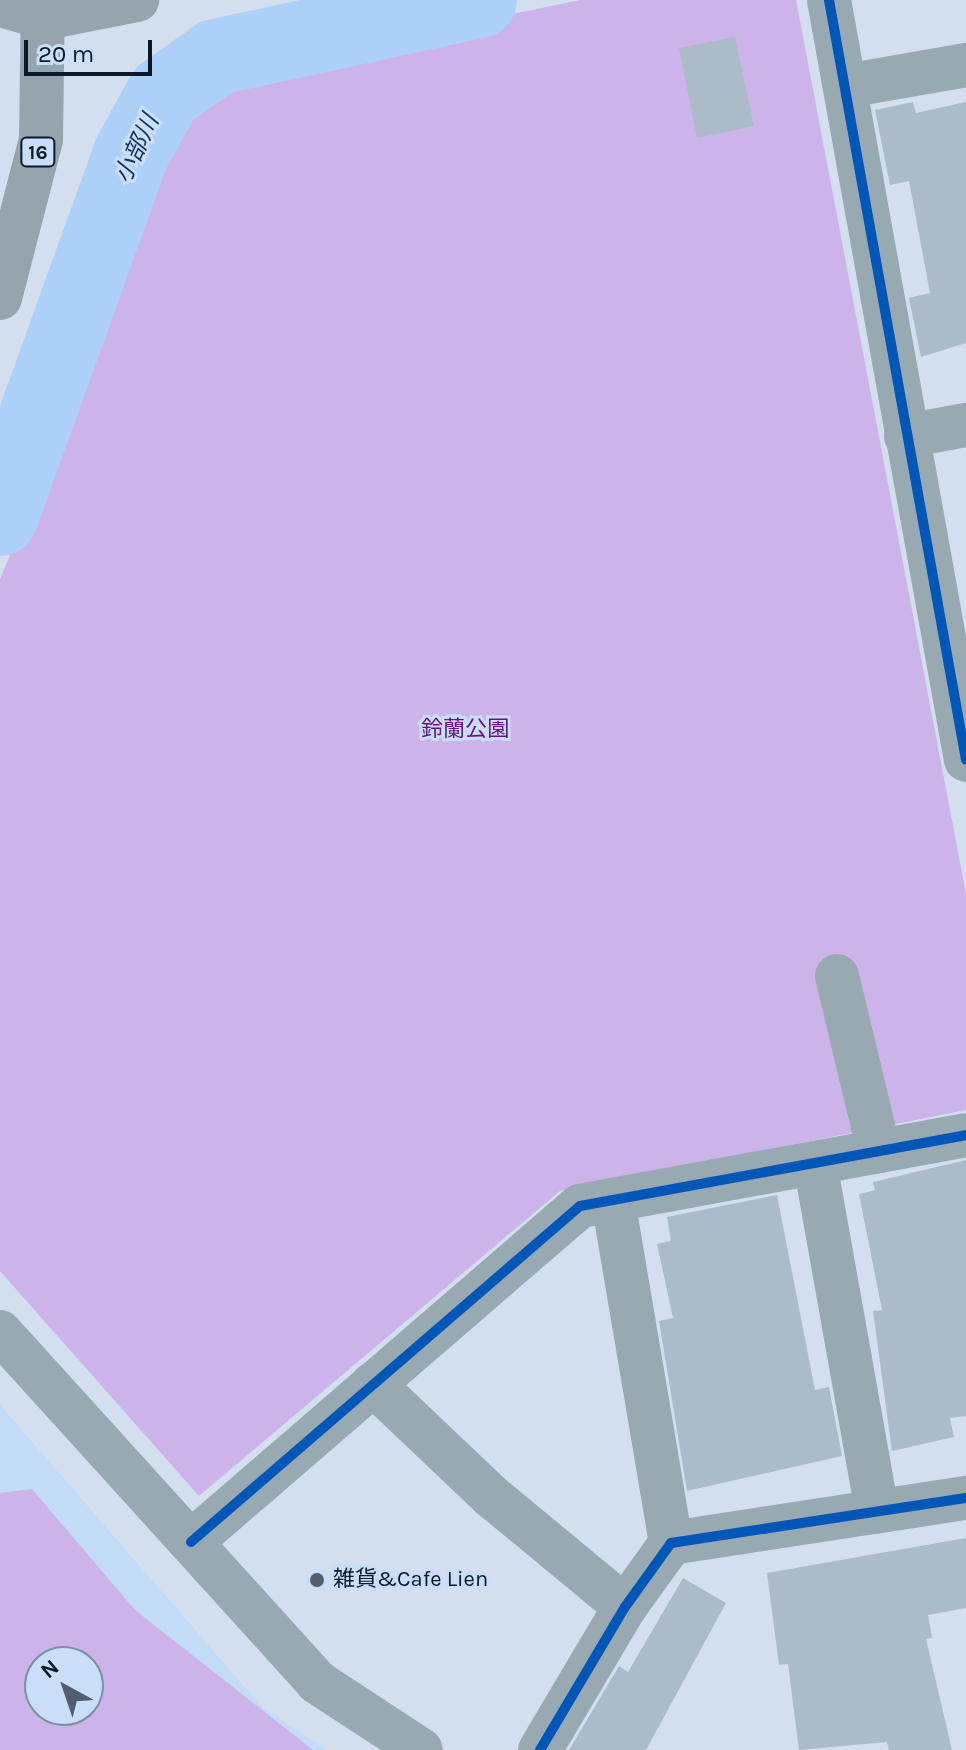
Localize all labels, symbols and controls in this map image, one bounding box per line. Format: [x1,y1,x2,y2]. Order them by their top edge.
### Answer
scale bar [28,24,156,74]
text: 20 m [38,40,94,68]
water label: 小部川 [109,110,165,188]
road number: 16 [20,136,56,168]
park label: 鈴蘭公園 [421,717,509,743]
place label: 雑貨&Cafe Lien [333,1567,488,1593]
marker: 雑貨&Cafe Lien [308,1571,326,1589]
north arrow [24,1646,104,1726]
text: N [35,1654,64,1684]

